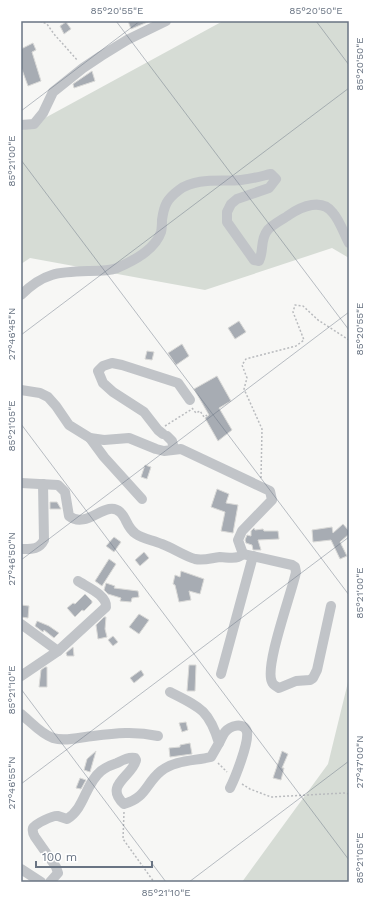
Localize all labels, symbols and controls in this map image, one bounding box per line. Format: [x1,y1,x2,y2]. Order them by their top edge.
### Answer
text: 85°20'55"E [90,5,144,16]
text: 85°20'50"E [289,5,343,16]
text: 85°20'50"E [354,37,365,91]
text: 85°21'00"E [6,135,17,187]
text: 85°20'55"E [354,302,365,356]
text: 27°46'45"N [6,308,17,360]
text: 85°21'05"E [6,400,17,452]
text: 27°46'50"N [6,532,17,586]
text: 85°21'00"E [354,567,365,619]
text: 85°21'10"E [6,665,17,715]
text: 27°47'00"N [354,736,365,788]
text: 27°46'55"N [6,756,17,810]
text: 85°21'05"E [354,832,365,884]
scale bar [36,843,152,869]
text: 100 m [42,850,77,864]
text: 85°21'10"E [141,887,191,898]

